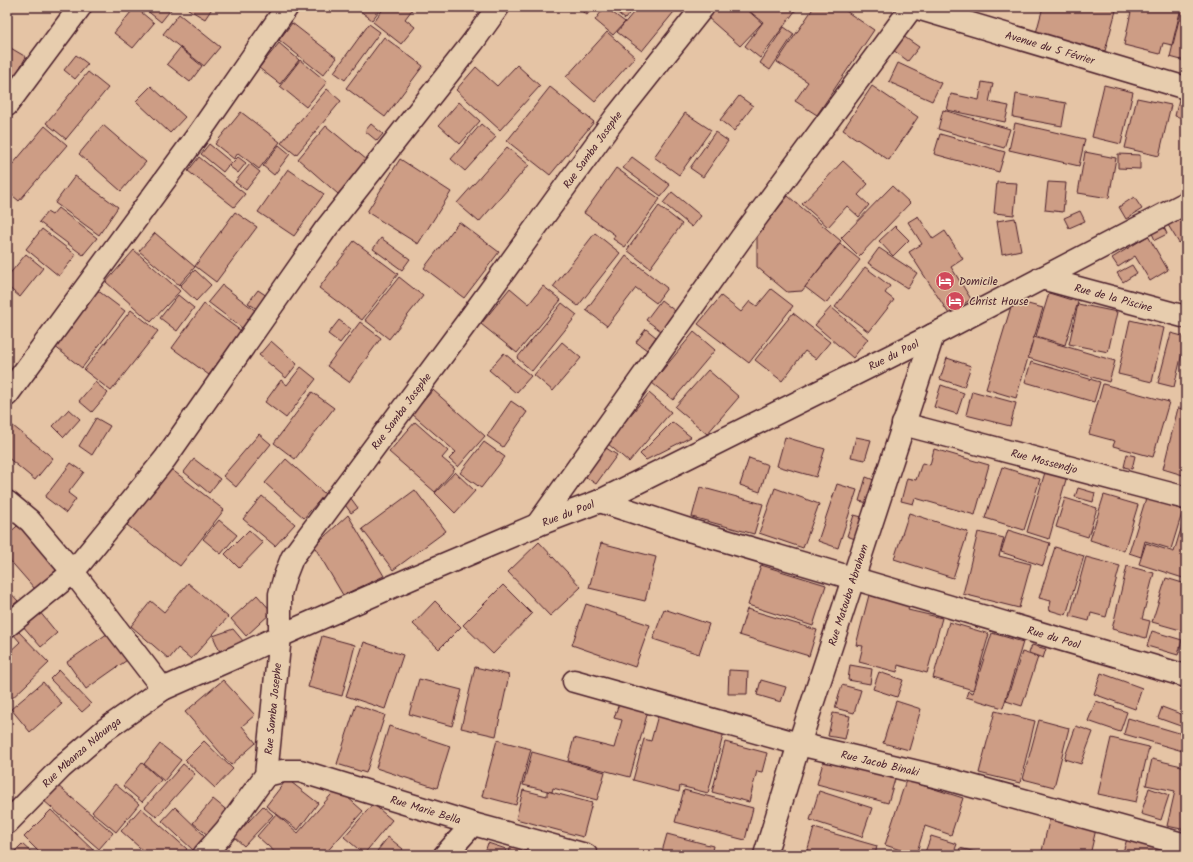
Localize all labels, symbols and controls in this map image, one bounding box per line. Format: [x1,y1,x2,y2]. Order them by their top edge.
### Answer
street label: Avenue du 5 Février [1003,27,1098,71]
street label: Rue Samba Josephe [559,107,627,193]
hotel icon: Domicile [934,270,956,292]
place label: Domicile [959,273,998,291]
street label: Rue de la Piscine [1072,279,1154,318]
hotel icon: Christ House [944,290,966,312]
place label: Christ House [969,293,1028,311]
street label: Rue du Pool [865,335,923,376]
street label: Rue Samba Josephe [367,369,437,454]
street label: Rue Mossendjo [1009,445,1079,479]
street label: Rue du Pool [540,496,598,532]
street label: Rue Matouba Abraham [824,542,874,648]
street label: Rue du Pool [1025,622,1083,655]
street label: Rue Samba Josephe [260,662,287,756]
street label: Rue Mbanza Ndounga [38,713,125,792]
street label: Rue Jacob Binaki [839,746,921,782]
street label: Rue Marie Bella [388,791,463,830]

